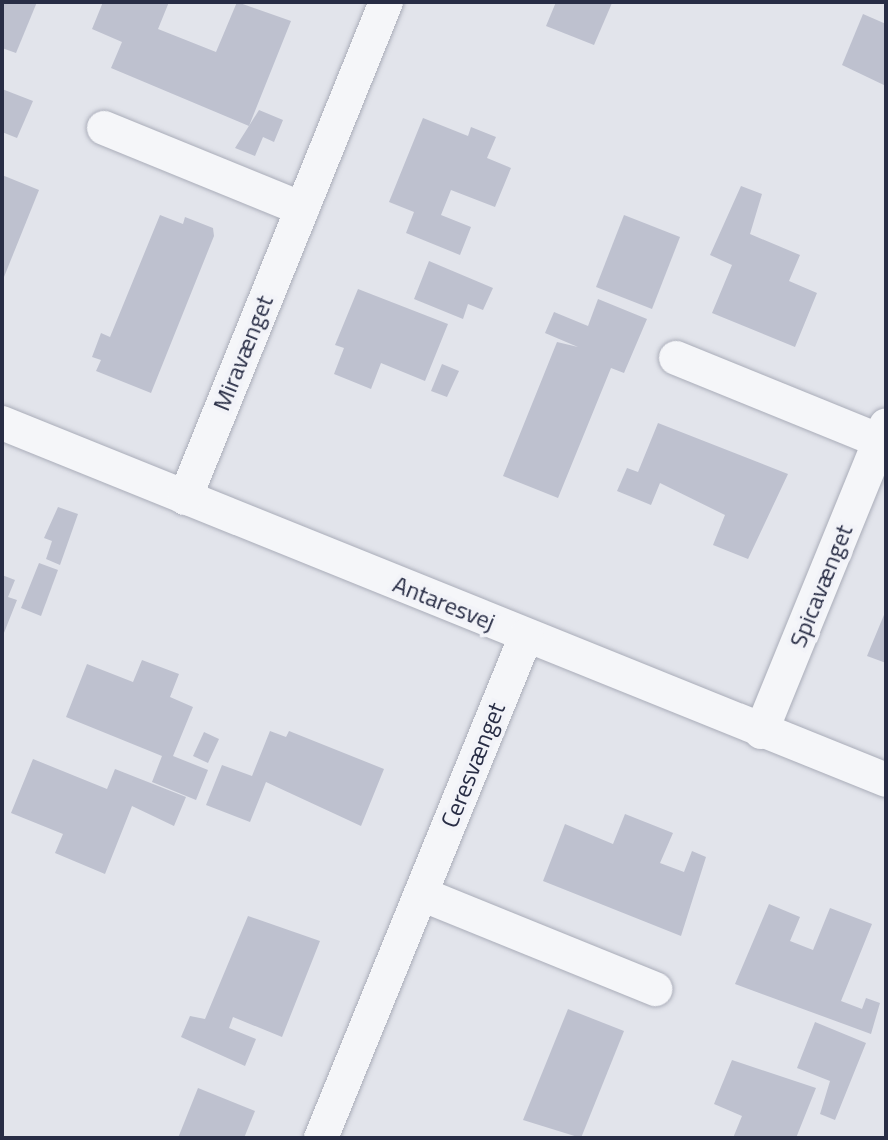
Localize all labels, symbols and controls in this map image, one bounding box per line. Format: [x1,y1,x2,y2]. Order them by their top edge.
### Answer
street label: Miravænget [207,291,279,415]
street label: Spicavænget [783,521,859,651]
street label: Antaresvej [389,570,499,636]
street label: Ceresvænget [435,698,511,832]

